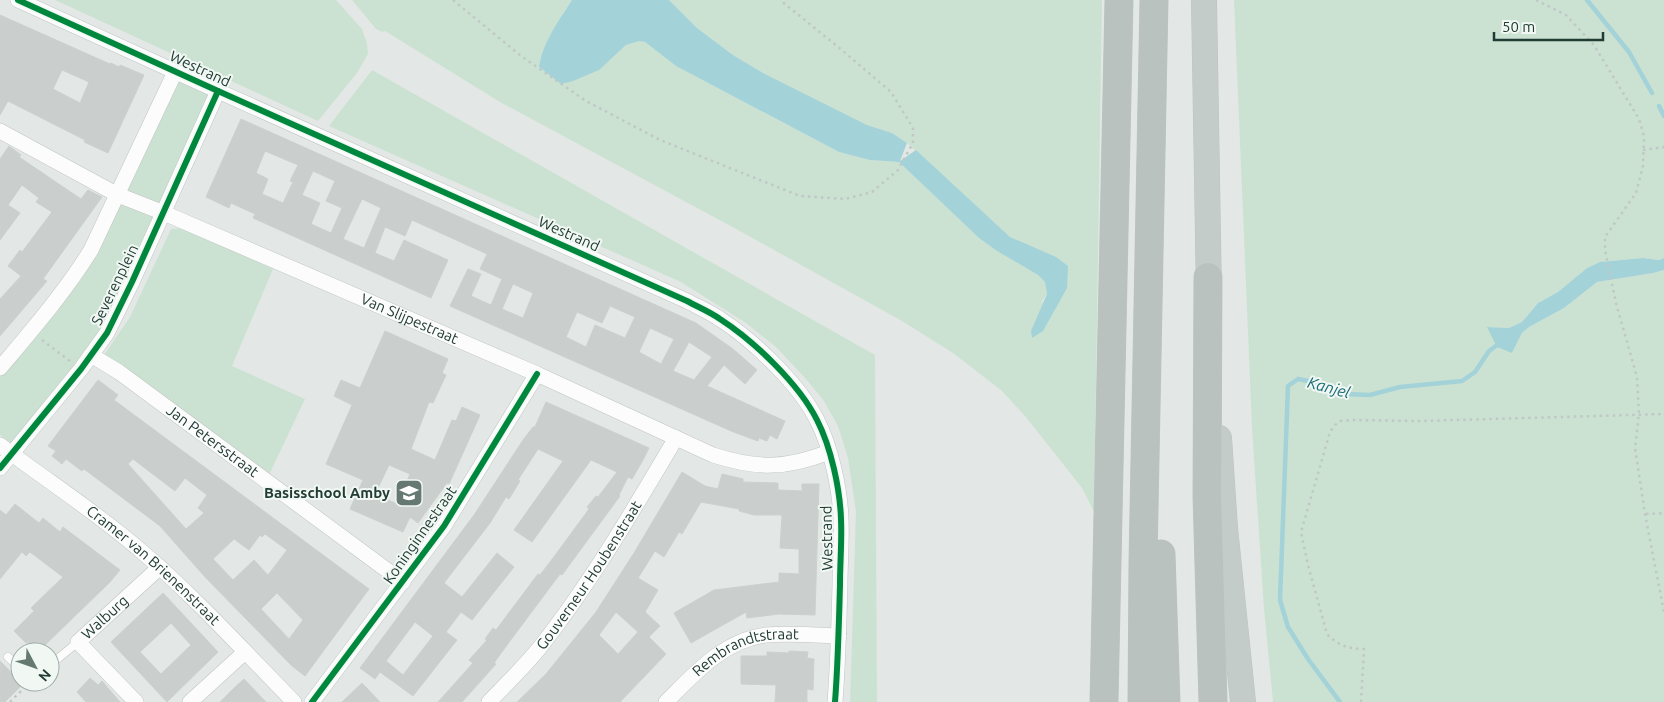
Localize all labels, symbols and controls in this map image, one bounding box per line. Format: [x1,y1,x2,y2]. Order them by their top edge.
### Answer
scale bar [1494,10,1603,42]
text: 50 m [1502,18,1535,35]
street label: Westrand [167,47,233,90]
street label: Westrand [536,213,602,255]
street label: Severenplein [88,242,141,328]
street label: Van Slijpestraat [358,290,461,347]
water label: Kanjel [1306,373,1353,401]
street label: Jan Petersstraat [164,401,262,480]
school or university icon: Basisschool Amby [394,478,424,508]
street label: Koninginnestraat [379,482,460,587]
place label: Basisschool Amby [264,484,390,501]
street label: Gouverneur Houbenstraat [532,497,645,653]
street label: Cramer van Brienenstraat [83,502,224,628]
street label: Westrand [817,505,836,571]
street label: Walburg [78,591,131,642]
street label: Rembrandtstraat [689,625,799,680]
north arrow [10,642,60,692]
text: N [35,666,54,685]

